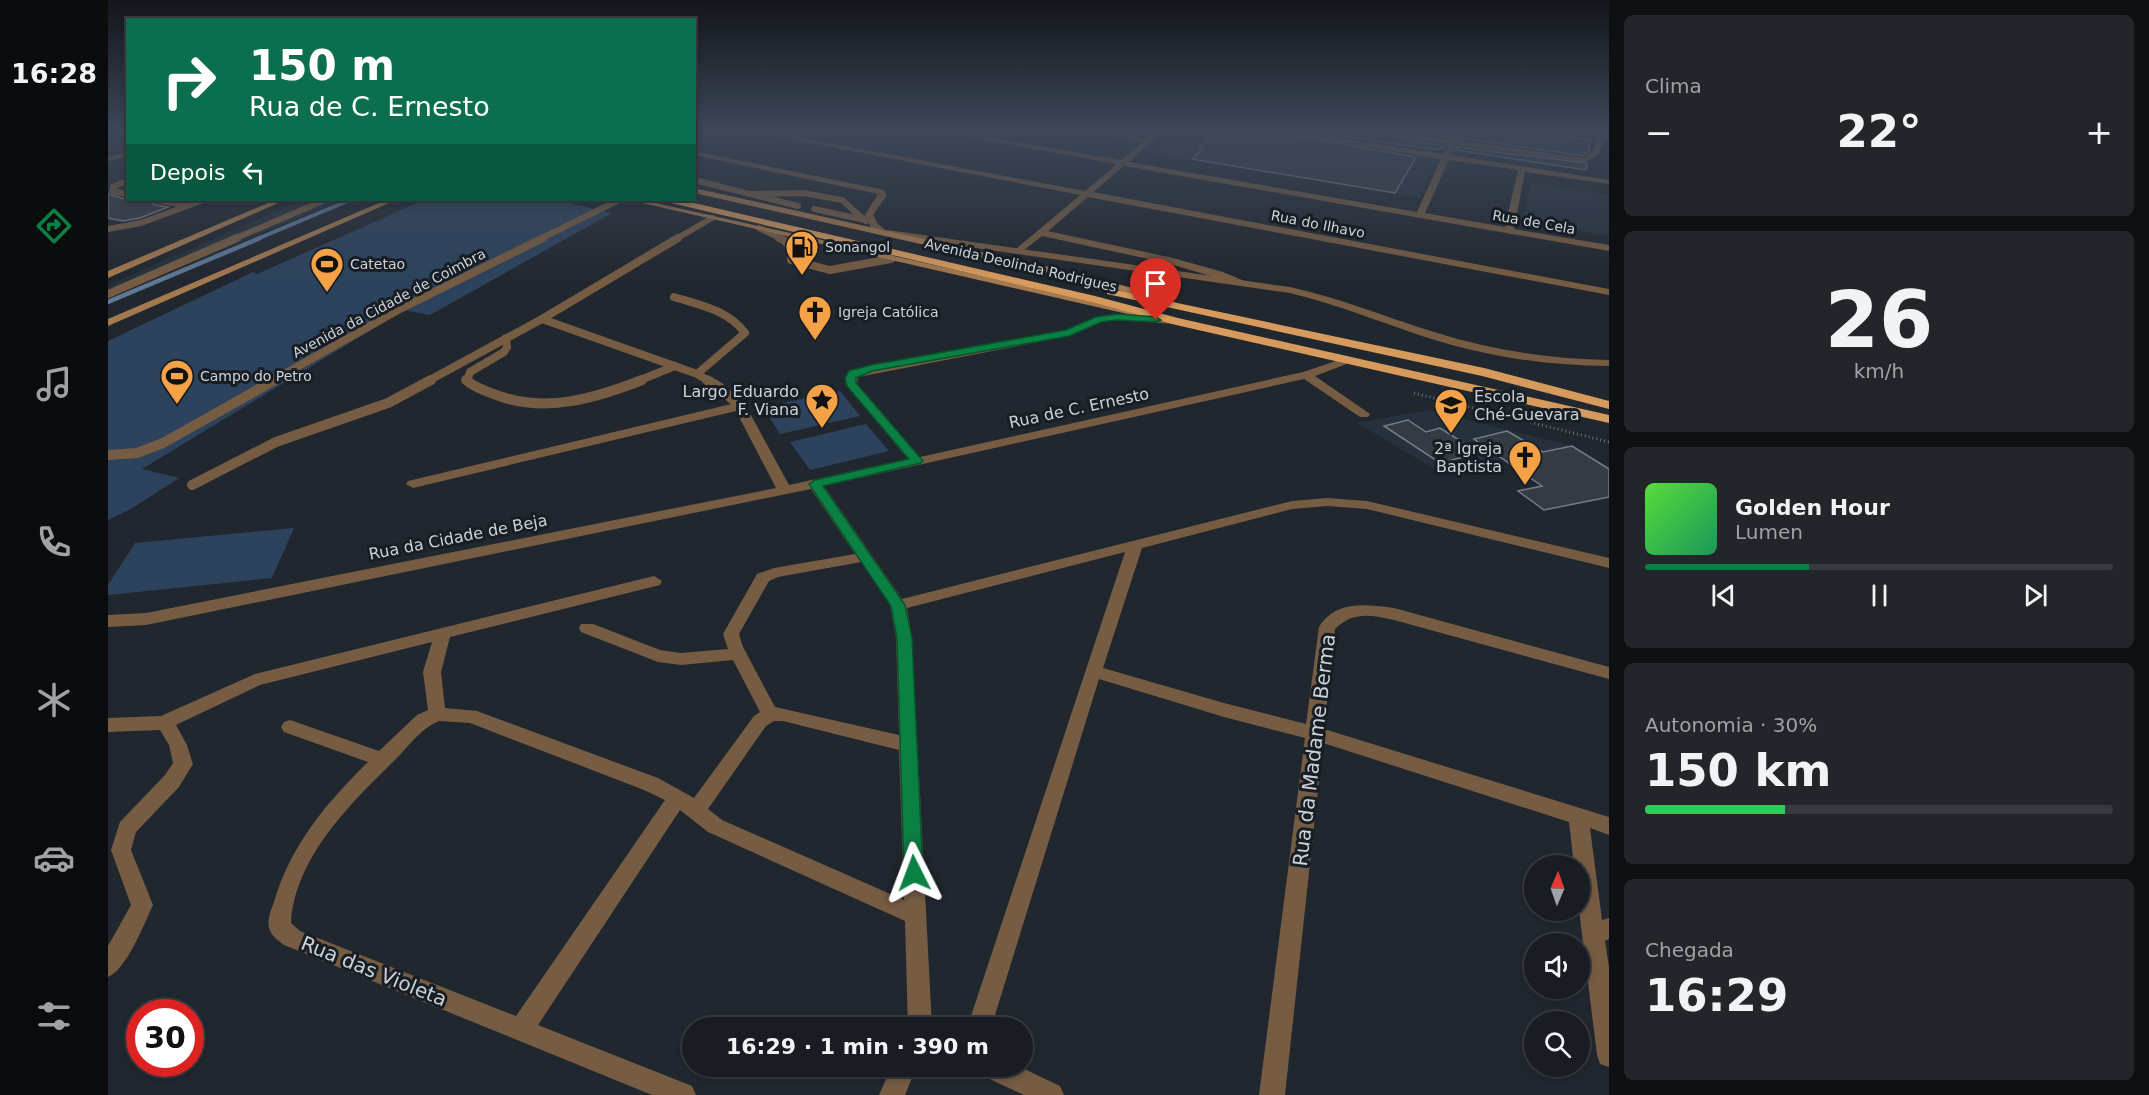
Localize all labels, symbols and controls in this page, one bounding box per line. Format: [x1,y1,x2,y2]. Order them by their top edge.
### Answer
text: 150 m [249,41,395,90]
icon: right [150,42,228,120]
text: 16:28 [11,58,97,89]
text: Clima [1645,74,1702,98]
text: Rua de C. Ernesto [249,91,490,122]
text: 22° [1836,105,1922,158]
text: − [1645,113,1673,152]
text: + [2085,113,2113,152]
icon: left [237,156,270,189]
text: Depois [150,160,225,185]
icon: directions [33,205,75,247]
street label: Rua do Ilhavo [1270,207,1366,241]
street label: Rua de Cela [1491,207,1577,237]
fuel station icon: Sonangol [784,229,820,276]
street label: Avenida Deolinda Rodrigues [923,235,1119,295]
place label: Sonangol [825,239,890,255]
street label: Avenida da Cidade de Coimbra [290,245,488,361]
sports icon: Catetao [309,246,345,293]
place label: Catetao [350,256,405,272]
pin [1130,258,1181,320]
icon: arrive [1139,267,1172,300]
text: 26 [1825,275,1933,365]
church icon: Igreja Católica [797,294,833,341]
place label: Igreja Católica [838,304,938,320]
sports icon: Campo do Petro [159,358,195,405]
text: km/h [1854,359,1904,383]
icon: music [33,363,75,405]
place label: Campo do Petro [200,368,312,384]
place label: Largo Eduardo F. Viana [683,382,799,419]
place icon: Largo Eduardo F. Viana [804,382,840,429]
street label: Rua de C. Ernesto [1007,384,1151,432]
school or university icon: Escola Ché-Guevara [1433,387,1469,434]
place label: Escola Ché-Guevara [1474,387,1580,424]
place label: 2ª Igreja Baptista [1434,439,1502,476]
church icon: 2ª Igreja Baptista [1507,439,1543,486]
text: Golden Hour [1735,495,1890,520]
street label: Rua da Cidade de Beja [367,510,549,564]
text: Lumen [1735,520,1803,544]
icon: phone [33,521,75,563]
icon: previous [1707,579,1740,612]
icon: pause [1863,579,1896,612]
icon: next [2019,579,2052,612]
street label: Rua da Madame Berma [1288,632,1340,868]
icon: climate [33,679,75,721]
text: Autonomia · 30% [1645,713,1817,737]
text: 150 km [1645,744,1831,797]
icon: car [33,837,75,879]
position arrow [882,841,946,905]
north arrow [1524,855,1590,921]
map controls [1524,855,1590,1077]
street label: Rua das Violeta [298,931,450,1011]
button: sound [1524,933,1590,999]
text: Chegada [1645,938,1734,962]
text: 16:29 [1645,969,1788,1022]
icon: filters [33,995,75,1037]
speed limit sign: 30 [126,999,204,1077]
button: search [1524,1011,1590,1077]
text: 16:29 · 1 min · 390 m [726,1034,989,1059]

